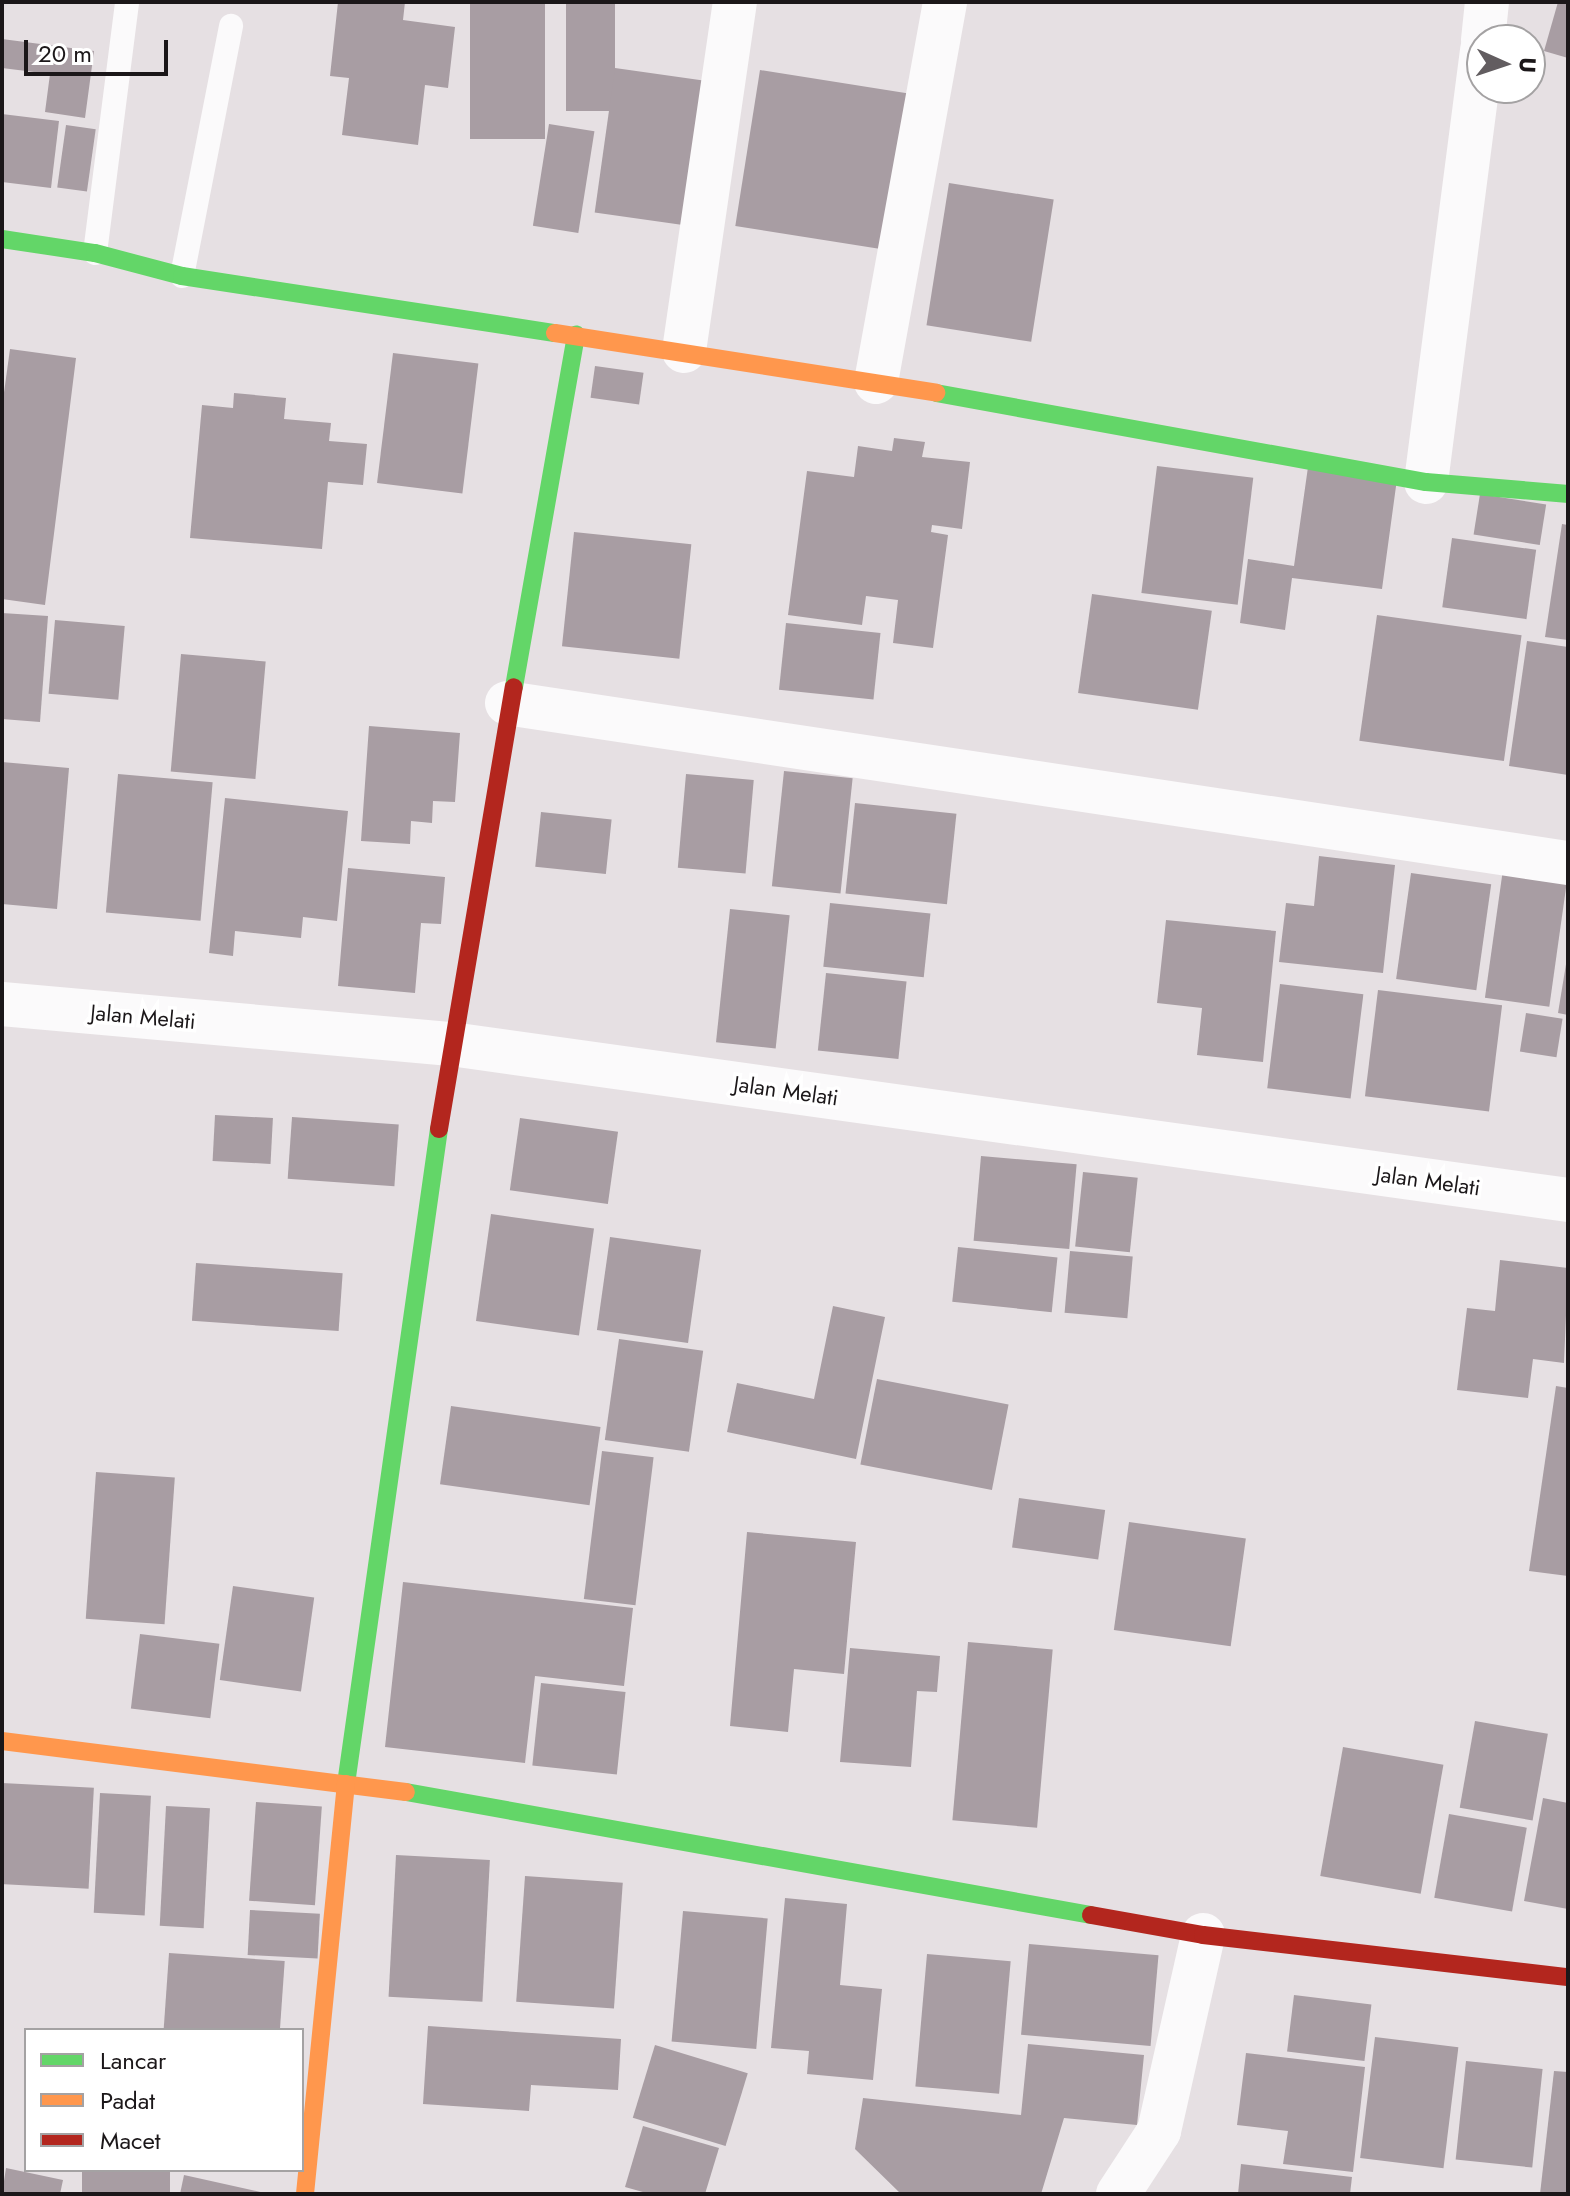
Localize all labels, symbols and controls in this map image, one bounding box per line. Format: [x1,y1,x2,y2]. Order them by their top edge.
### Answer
scale bar [28,24,172,74]
north arrow [1466,24,1546,104]
text: 20 m [38,36,92,71]
text: U [1512,57,1544,74]
street label: Jalan Melati [89,999,197,1035]
street label: Jalan Melati [732,1071,840,1111]
street label: Jalan Melati [1374,1161,1482,1201]
legend [24,2028,304,2172]
text: Lancar [100,2043,166,2078]
text: Padat [100,2083,155,2118]
text: Macet [100,2123,161,2158]

